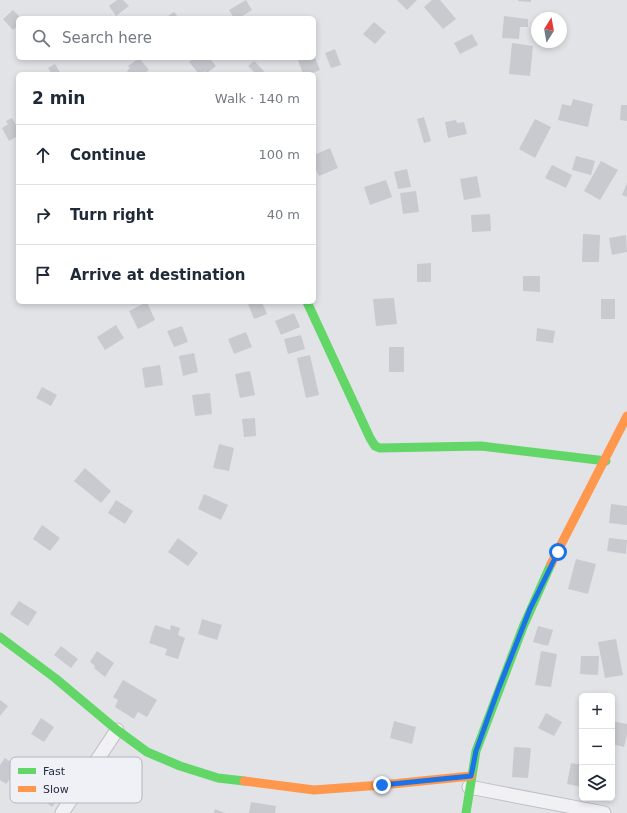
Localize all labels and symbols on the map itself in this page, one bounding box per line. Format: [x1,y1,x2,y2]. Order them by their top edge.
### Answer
north arrow [531,12,567,48]
route start [549,543,567,561]
legend [10,757,142,803]
text: Fast [43,765,66,778]
route end [373,776,391,794]
text: Slow [43,783,69,796]

